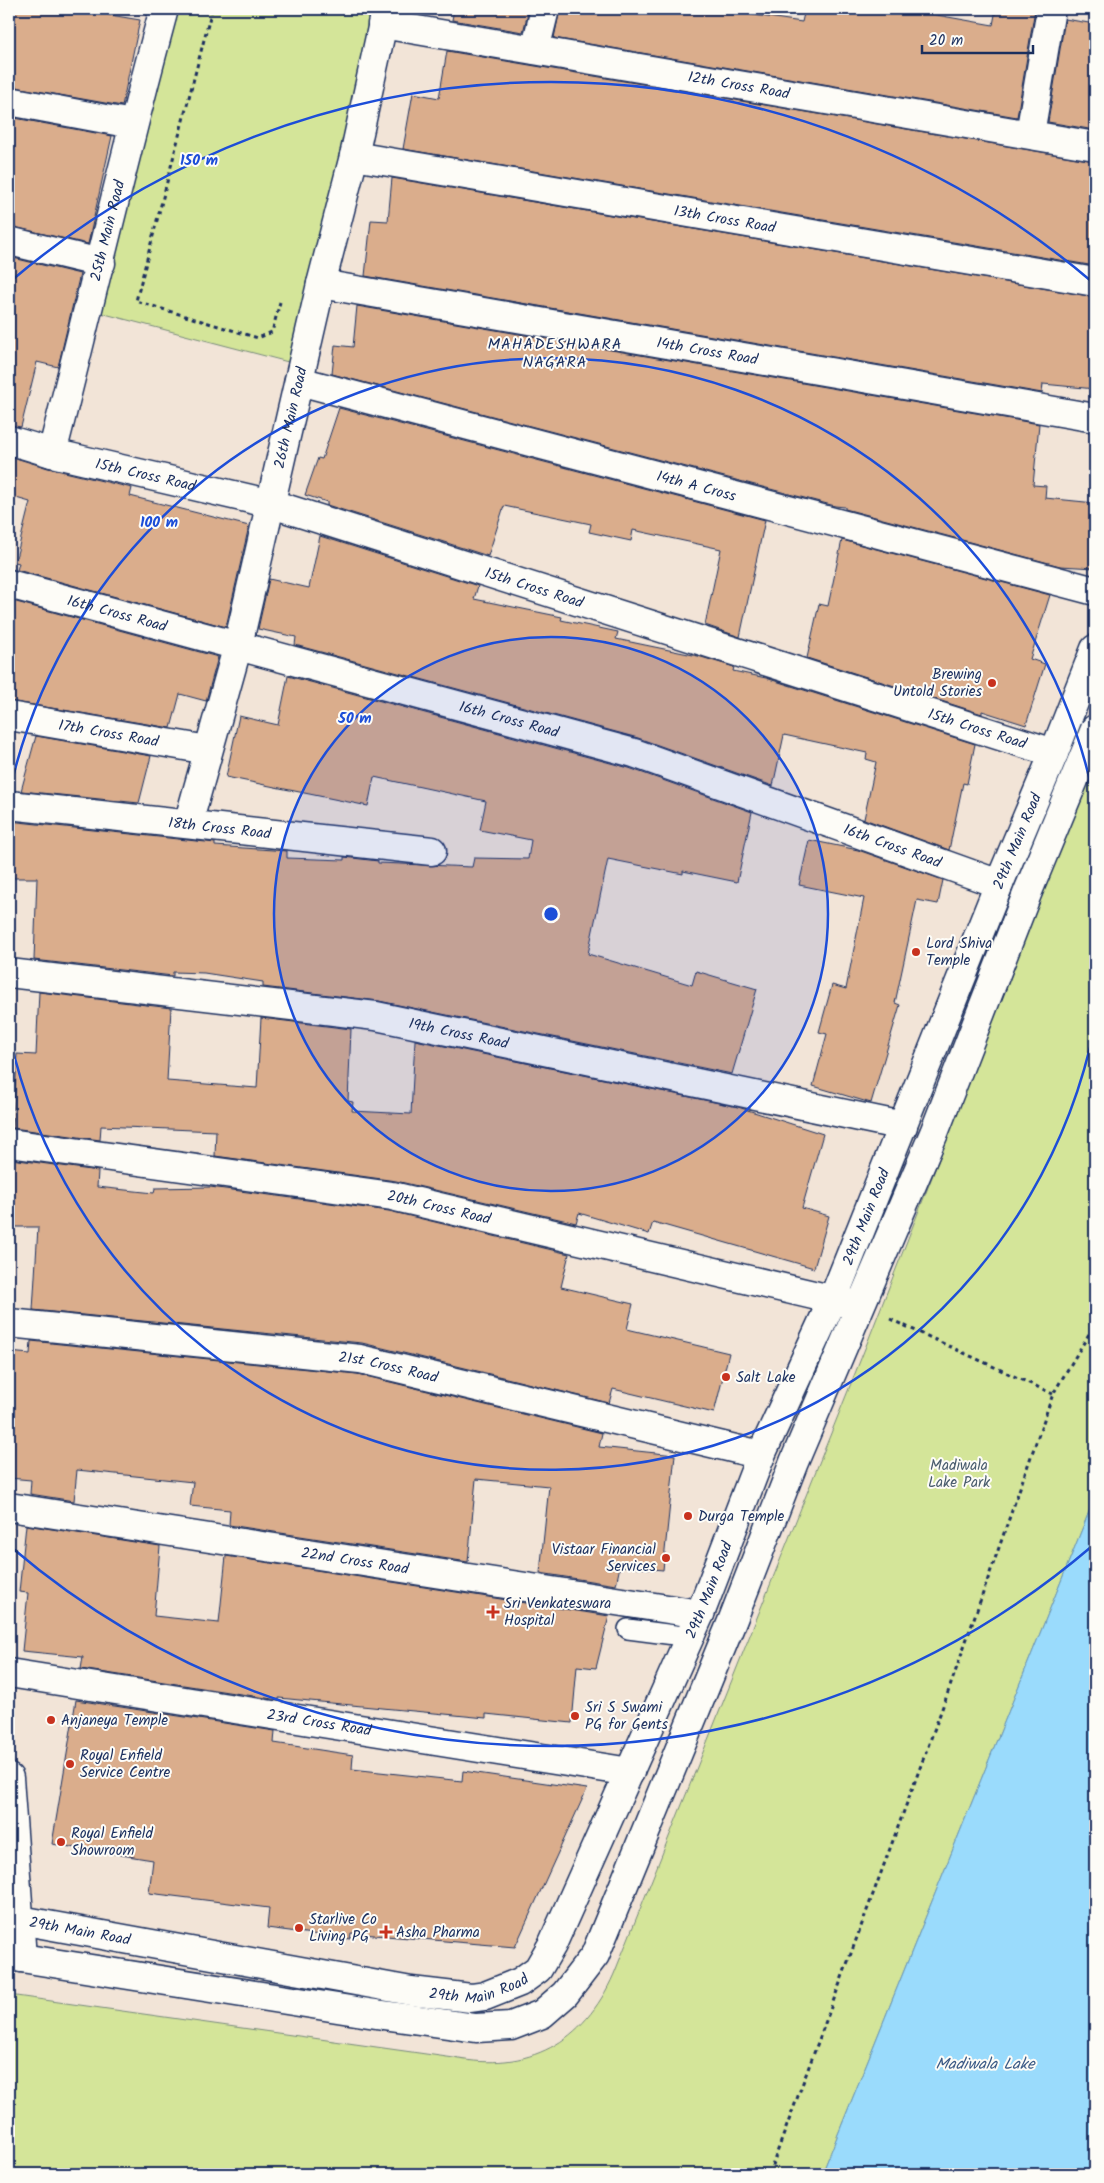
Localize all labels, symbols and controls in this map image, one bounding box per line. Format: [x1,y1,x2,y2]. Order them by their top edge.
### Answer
scale bar [922,22,1033,54]
text: 20 m [929,29,963,53]
street label: 12th Cross Road [686,66,792,107]
text: 150 m [180,149,218,173]
street label: 25th Main Road [84,177,132,284]
street label: 13th Cross Road [672,200,778,241]
street label: 14th Cross Road [655,331,760,373]
district label: MAHADESHWARA NAGARA [487,332,623,375]
street label: 26th Main Road [268,364,315,471]
street label: 15th Cross Road [93,452,198,499]
street label: 14th A Cross [654,465,739,509]
text: 100 m [140,511,178,535]
street label: 15th Cross Road [482,562,587,616]
street label: 16th Cross Road [64,589,170,639]
place label: Brewing Untold Stories [893,663,983,704]
marker: Brewing Untold Stories [986,677,998,689]
street label: 16th Cross Road [456,695,562,745]
street label: 15th Cross Road [925,703,1030,757]
text: 50 m [337,707,372,731]
street label: 17th Cross Road [56,714,161,754]
street label: 29th Main Road [987,789,1049,893]
street label: 18th Cross Road [167,811,273,846]
street label: 16th Cross Road [840,818,945,875]
centre of rings [542,905,560,923]
place label: Lord Shiva Temple [926,932,992,973]
marker: Lord Shiva Temple [910,946,922,958]
street label: 19th Cross Road [406,1012,511,1056]
street label: 29th Main Road [837,1165,897,1269]
street label: 20th Cross Road [386,1184,494,1232]
street label: 21st Cross Road [337,1346,441,1390]
place label: Salt Lake [736,1366,796,1390]
marker: Salt Lake [720,1371,732,1383]
park label: Madiwala Lake Park [928,1454,991,1495]
place label: Durga Temple [698,1505,785,1529]
marker: Durga Temple [682,1510,694,1522]
place label: Vistaar Financial Services [552,1538,657,1579]
street label: 29th Main Road [679,1538,740,1643]
street label: 22nd Cross Road [299,1541,411,1582]
marker: Vistaar Financial Services [660,1552,672,1564]
place label: Sri Venkateswara Hospital [504,1592,611,1633]
marker: Sri Venkateswara Hospital [486,1605,500,1619]
place label: Sri S Swami PG for Gents [585,1696,668,1737]
street label: 23rd Cross Road [265,1703,373,1744]
place label: Anjaneya Temple [61,1709,168,1733]
marker: Sri S Swami PG for Gents [569,1710,581,1722]
marker: Anjaneya Temple [45,1714,57,1726]
place label: Royal Enfield Service Centre [80,1744,171,1785]
marker: Royal Enfield Service Centre [64,1758,76,1770]
place label: Royal Enfield Showroom [71,1822,153,1863]
marker: Royal Enfield Showroom [55,1836,67,1848]
place label: Starlive Co Living PG [309,1908,377,1949]
street label: 29th Main Road [27,1911,133,1953]
place label: Asha Pharma [396,1921,480,1945]
marker: Starlive Co Living PG [293,1922,305,1934]
marker: Asha Pharma [380,1926,392,1938]
street label: 29th Main Road [428,1968,535,2012]
water label: Madiwala Lake [936,2052,1036,2077]

